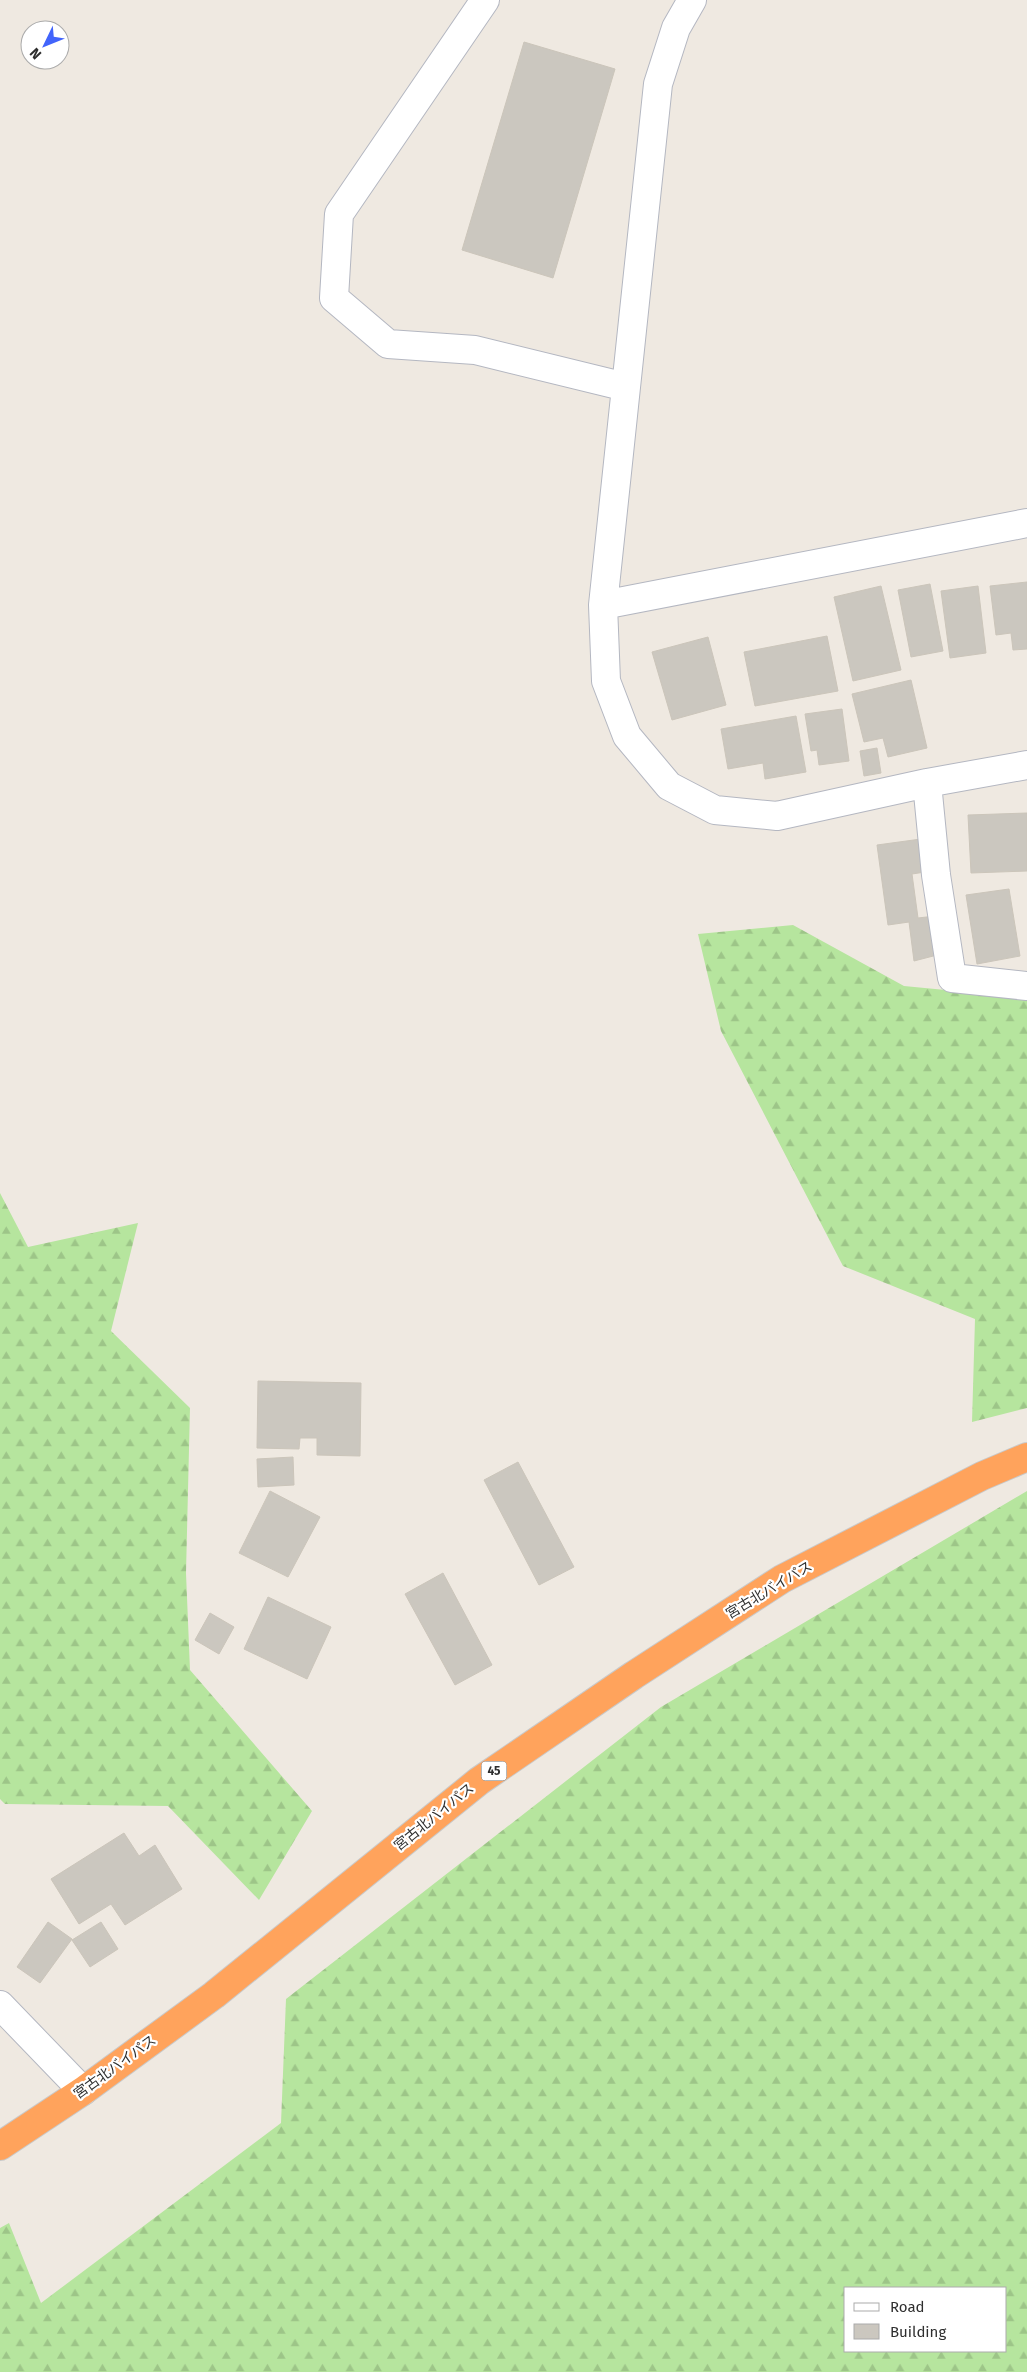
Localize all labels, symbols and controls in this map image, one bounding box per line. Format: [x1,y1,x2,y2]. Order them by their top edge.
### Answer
north arrow [20,20,70,70]
text: N [26,44,45,63]
street label: 宮古北バイパス [723,1558,815,1622]
road number: 45 [482,1762,506,1780]
street label: 宮古北バイパス [391,1780,477,1854]
street label: 宮古北バイパス [70,2031,160,2103]
legend [844,2287,1007,2352]
text: Road [890,2298,925,2316]
text: Building [890,2323,946,2341]

